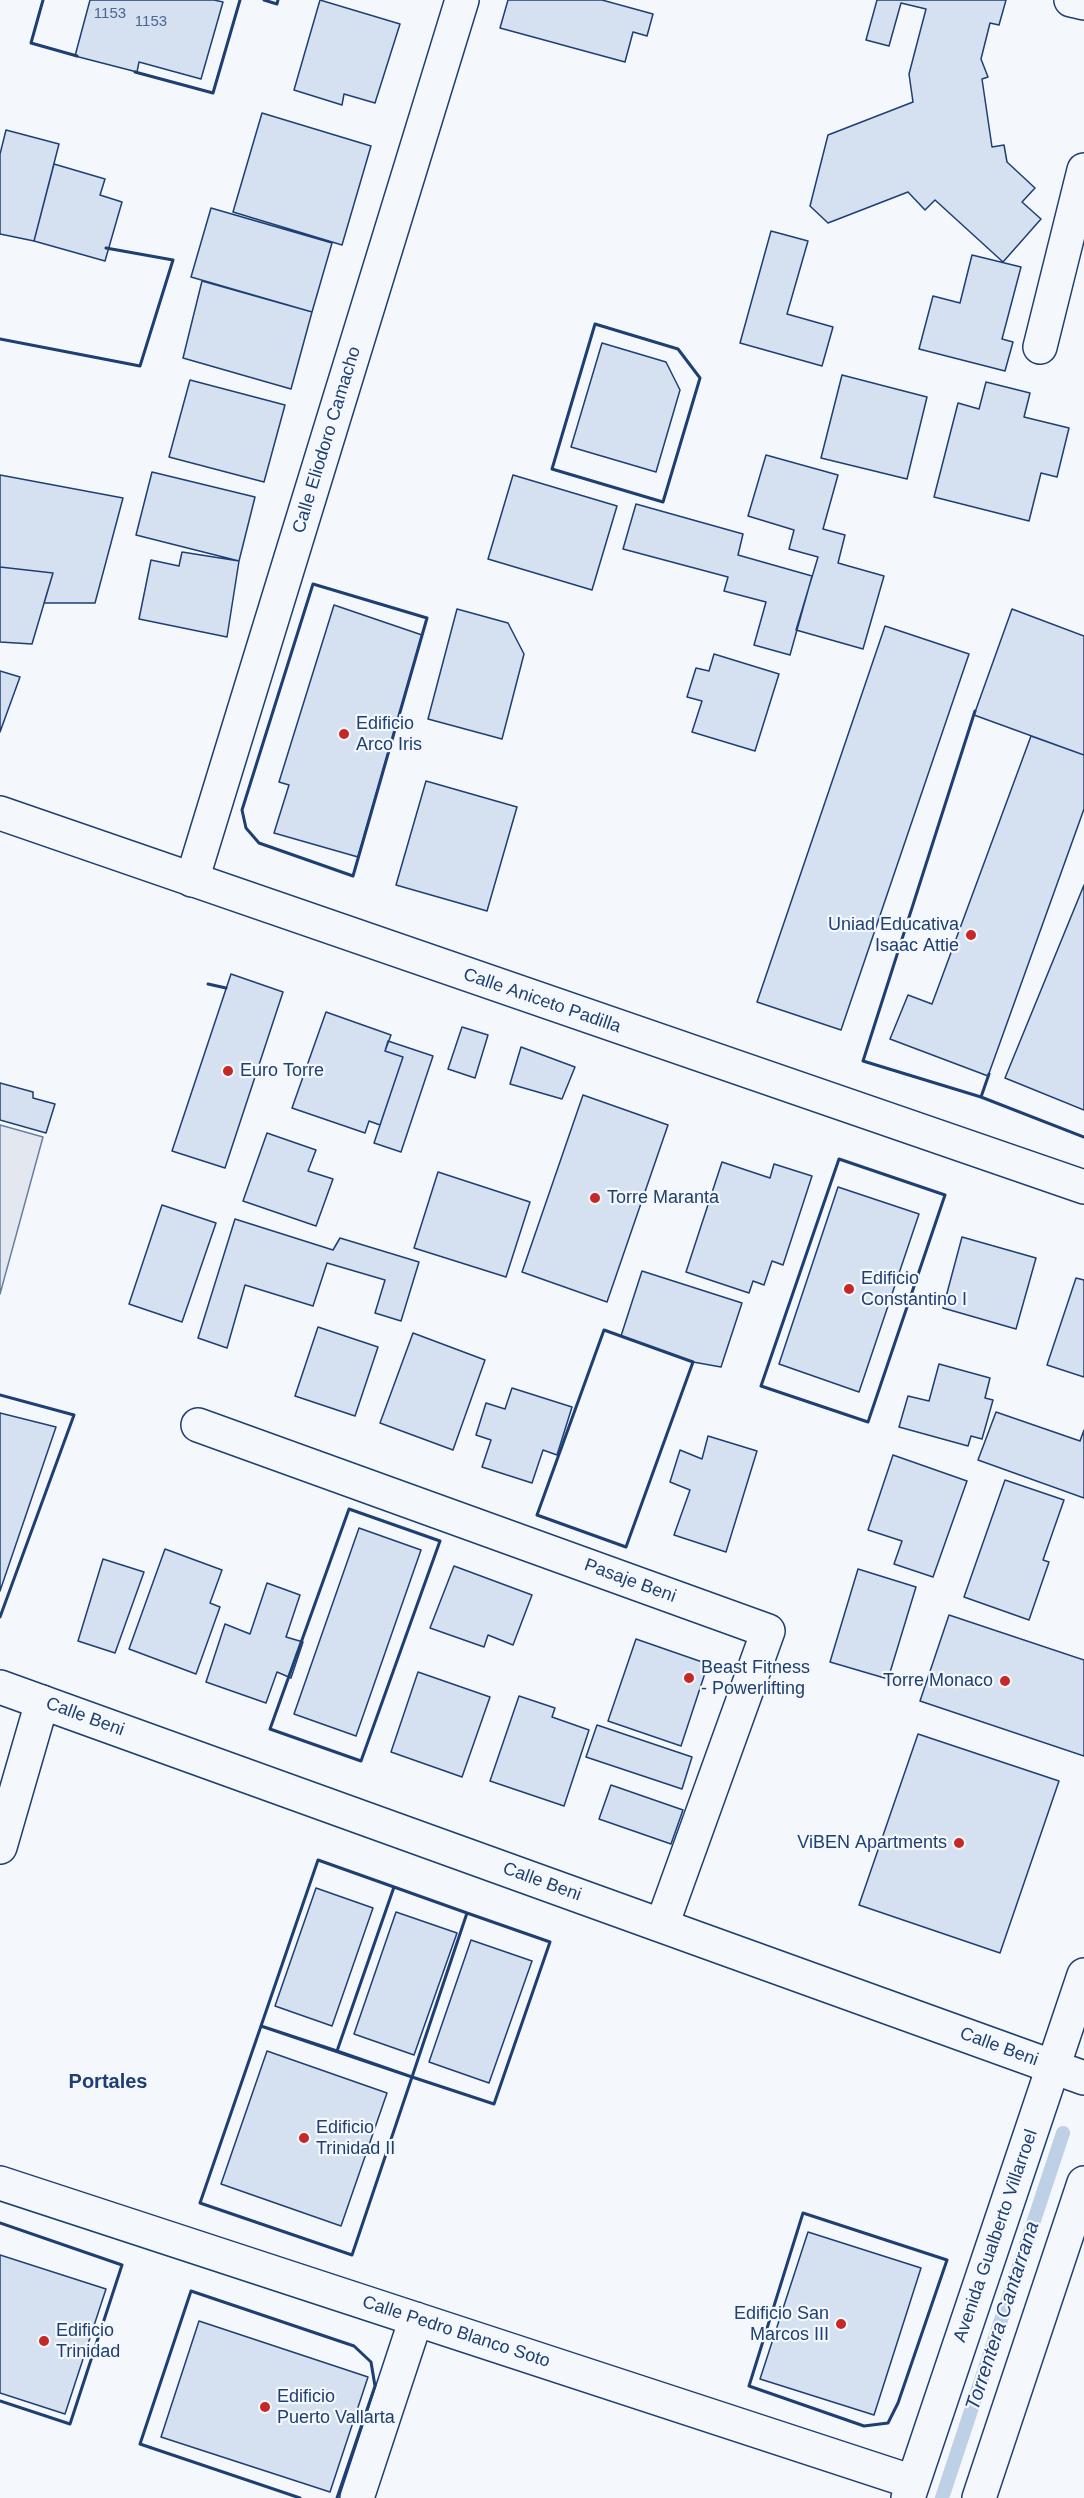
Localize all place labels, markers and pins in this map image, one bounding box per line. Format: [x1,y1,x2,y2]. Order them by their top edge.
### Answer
place label: Edificio Arco Iris [356,713,422,756]
marker: Edificio Arco Iris [337,727,351,741]
place label: Uniad Educativa Isaac Attie [828,914,959,956]
marker: Uniad Educativa Isaac Attie [964,928,978,942]
place label: Euro Torre [240,1060,324,1082]
marker: Euro Torre [221,1064,235,1078]
place label: Torre Maranta [607,1187,719,1209]
marker: Torre Maranta [588,1191,602,1205]
place label: Edificio Constantino I [861,1268,967,1310]
marker: Edificio Constantino I [842,1282,856,1296]
place label: Beast Fitness - Powerlifting [701,1657,810,1700]
place label: Torre Monaco [883,1670,993,1692]
marker: Beast Fitness - Powerlifting [682,1671,696,1685]
marker: Torre Monaco [998,1674,1012,1688]
place label: ViBEN Apartments [797,1832,947,1854]
marker: ViBEN Apartments [952,1836,966,1850]
place label: Edificio Trinidad II [316,2117,395,2160]
marker: Edificio Trinidad II [297,2131,311,2145]
place label: Edificio San Marcos III [734,2303,829,2346]
marker: Edificio San Marcos III [834,2317,848,2331]
place label: Edificio Trinidad [56,2320,120,2362]
marker: Edificio Trinidad [37,2334,51,2348]
place label: Edificio Puerto Vallarta [277,2386,395,2428]
marker: Edificio Puerto Vallarta [258,2400,272,2414]

